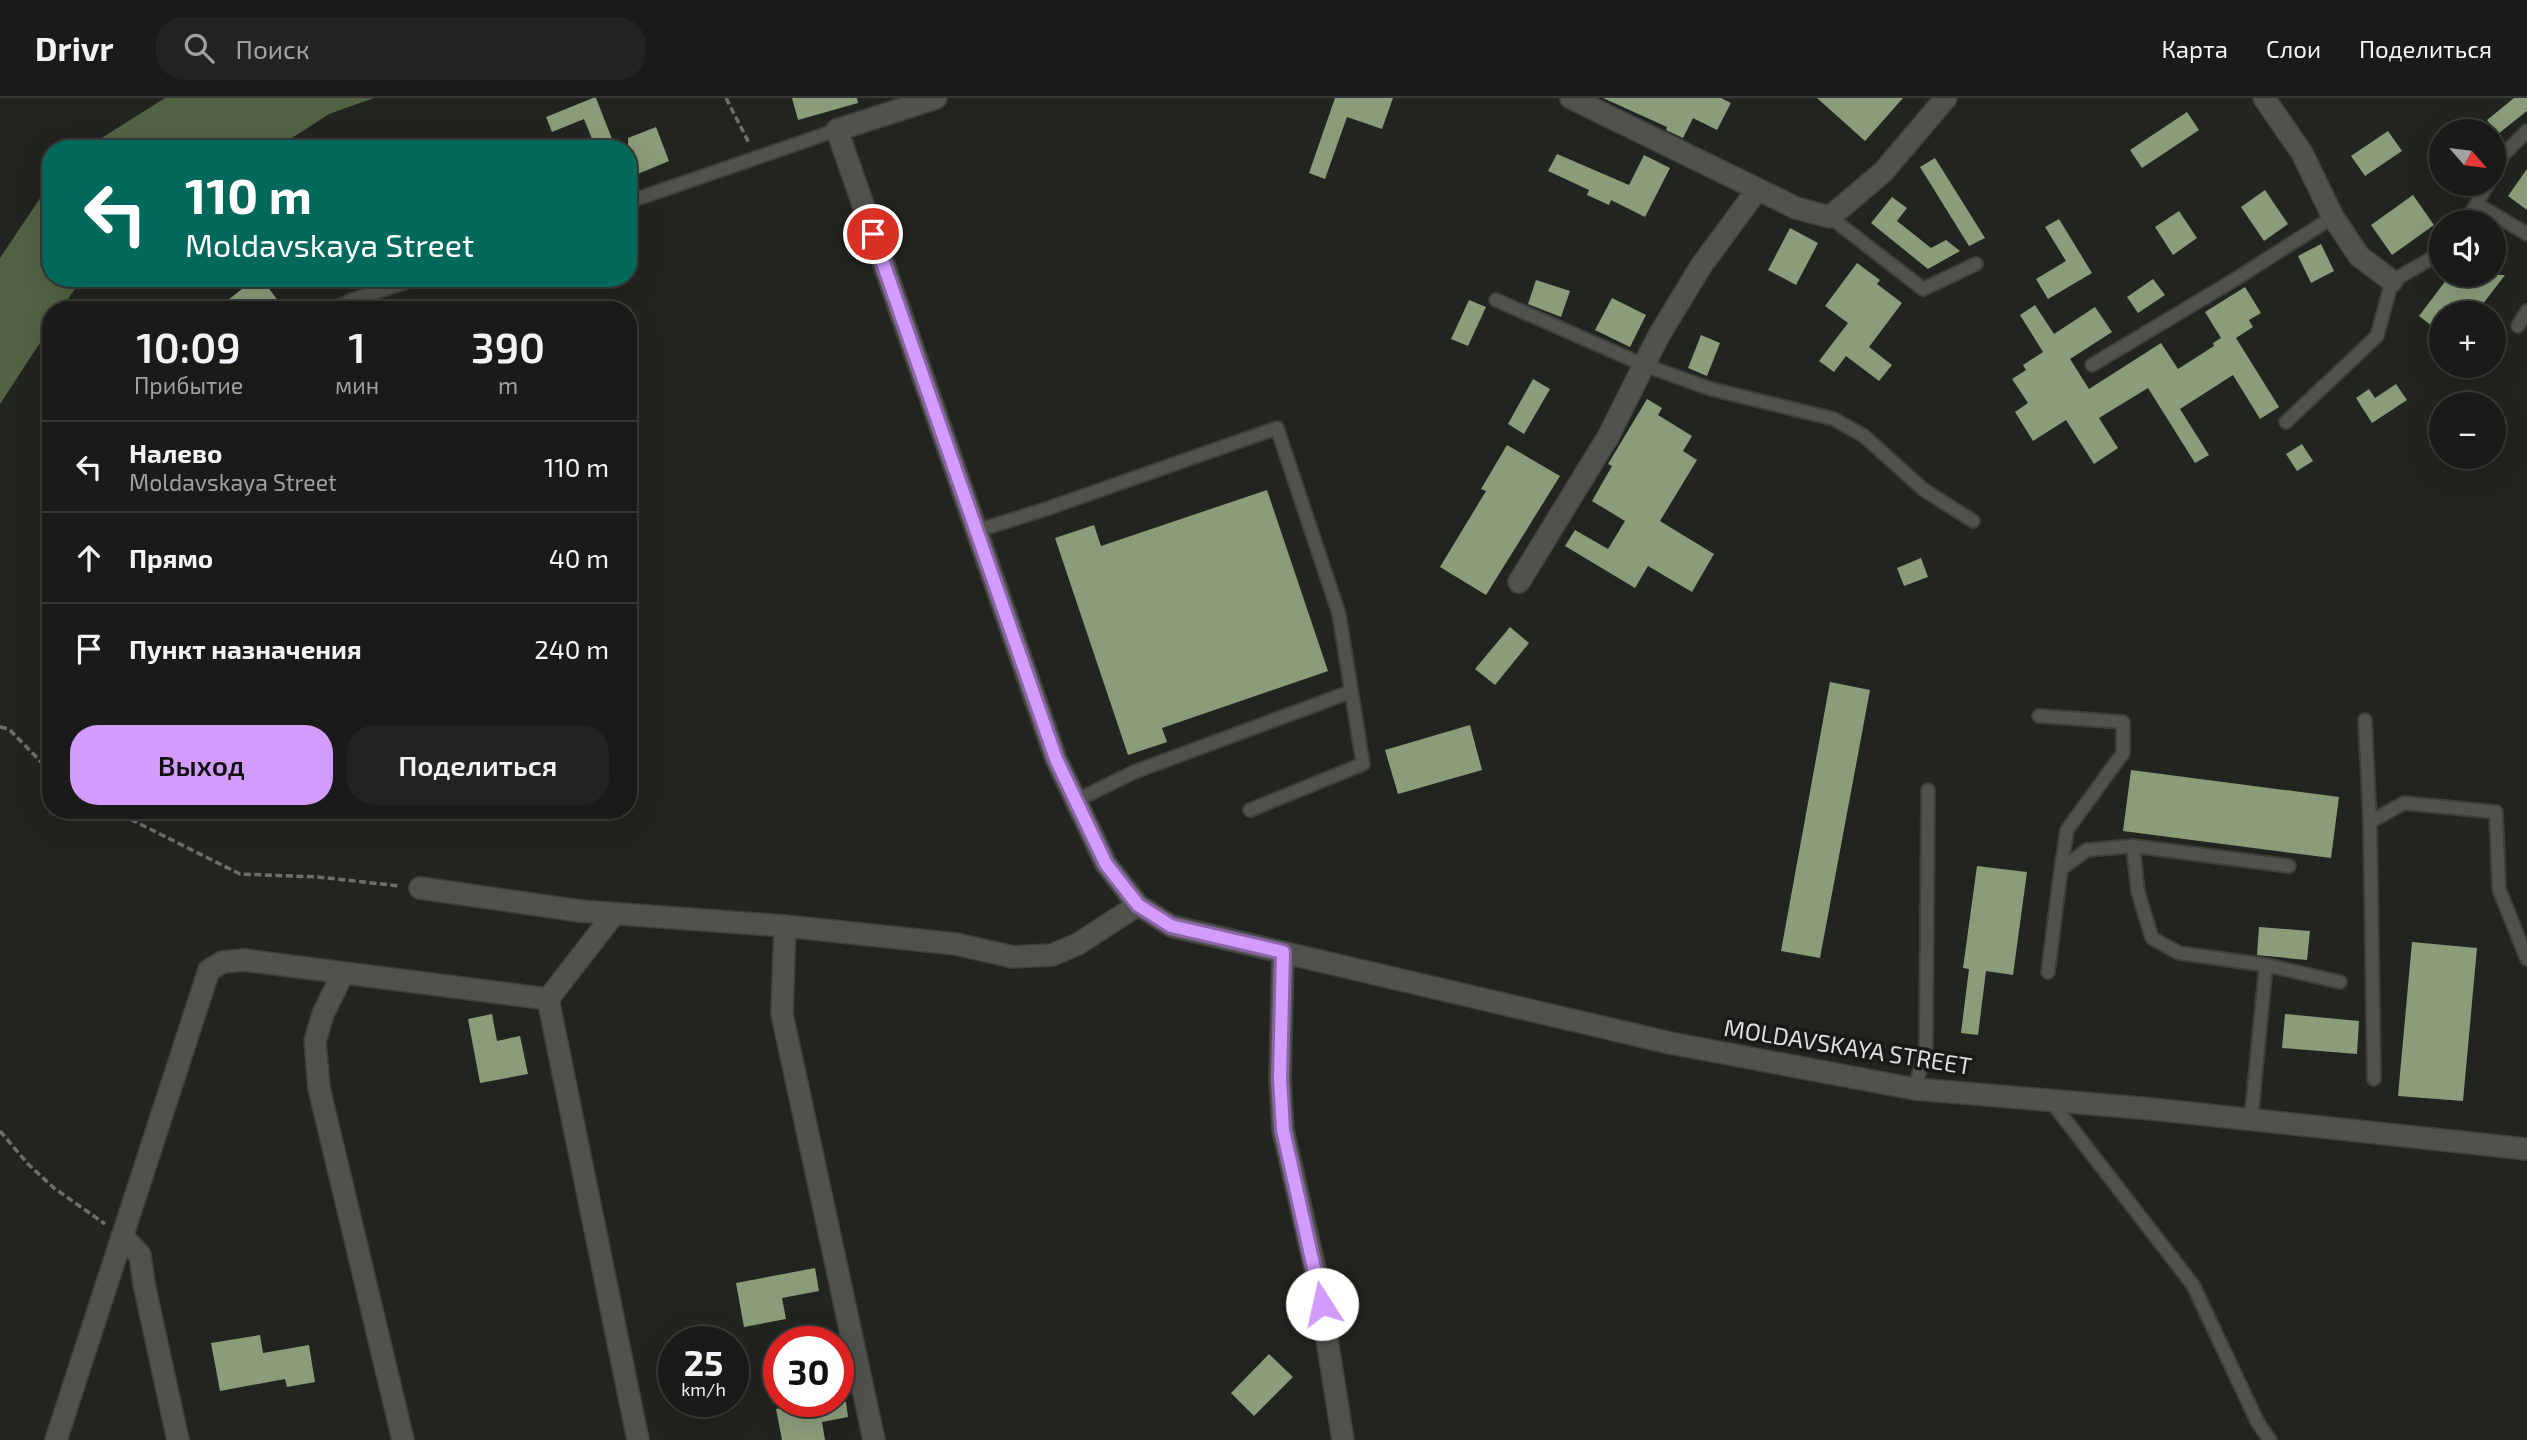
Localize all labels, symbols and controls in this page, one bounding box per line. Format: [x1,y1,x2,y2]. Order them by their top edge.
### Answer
search box [156,17,646,80]
text: Drivr [35,28,114,68]
icon: search [180,29,218,67]
text: Поиск [236,33,310,64]
text: Карта [2161,34,2228,63]
text: Слои [2266,34,2321,63]
text: Поделиться [2359,34,2492,63]
north arrow [2429,119,2506,196]
map controls [2429,119,2506,469]
text: 110 m [185,165,312,224]
icon: left [70,168,161,259]
pin [843,204,903,264]
button: sound [2429,210,2506,287]
icon: arrive [854,215,892,253]
text: Moldavskaya Street [185,225,474,263]
button: + [2429,301,2506,378]
text: 10:09 [136,321,241,371]
text: 1 [348,321,366,371]
text: 390 [471,321,545,371]
text: Прибытие [134,371,243,399]
text: мин [335,371,379,399]
text: m [498,371,518,399]
button: − [2429,392,2506,469]
text: Налево [129,437,222,468]
icon: left [70,448,108,486]
text: 110 m [544,451,609,482]
text: Moldavskaya Street [129,468,337,496]
icon: ahead [70,539,108,577]
text: Прямо [129,542,213,573]
text: 40 m [549,542,609,573]
icon: arrive [70,630,108,668]
text: Пункт назначения [129,633,362,664]
text: 240 m [534,633,609,664]
button: Выход [70,725,333,805]
button: Поделиться [347,725,609,805]
street label: MOLDAVSKAYA STREET [1722,1012,1974,1080]
position arrow [1285,1267,1359,1341]
speed limit sign: 30 [763,1326,854,1417]
text: 25 [684,1341,723,1383]
text: km/h [681,1378,726,1400]

